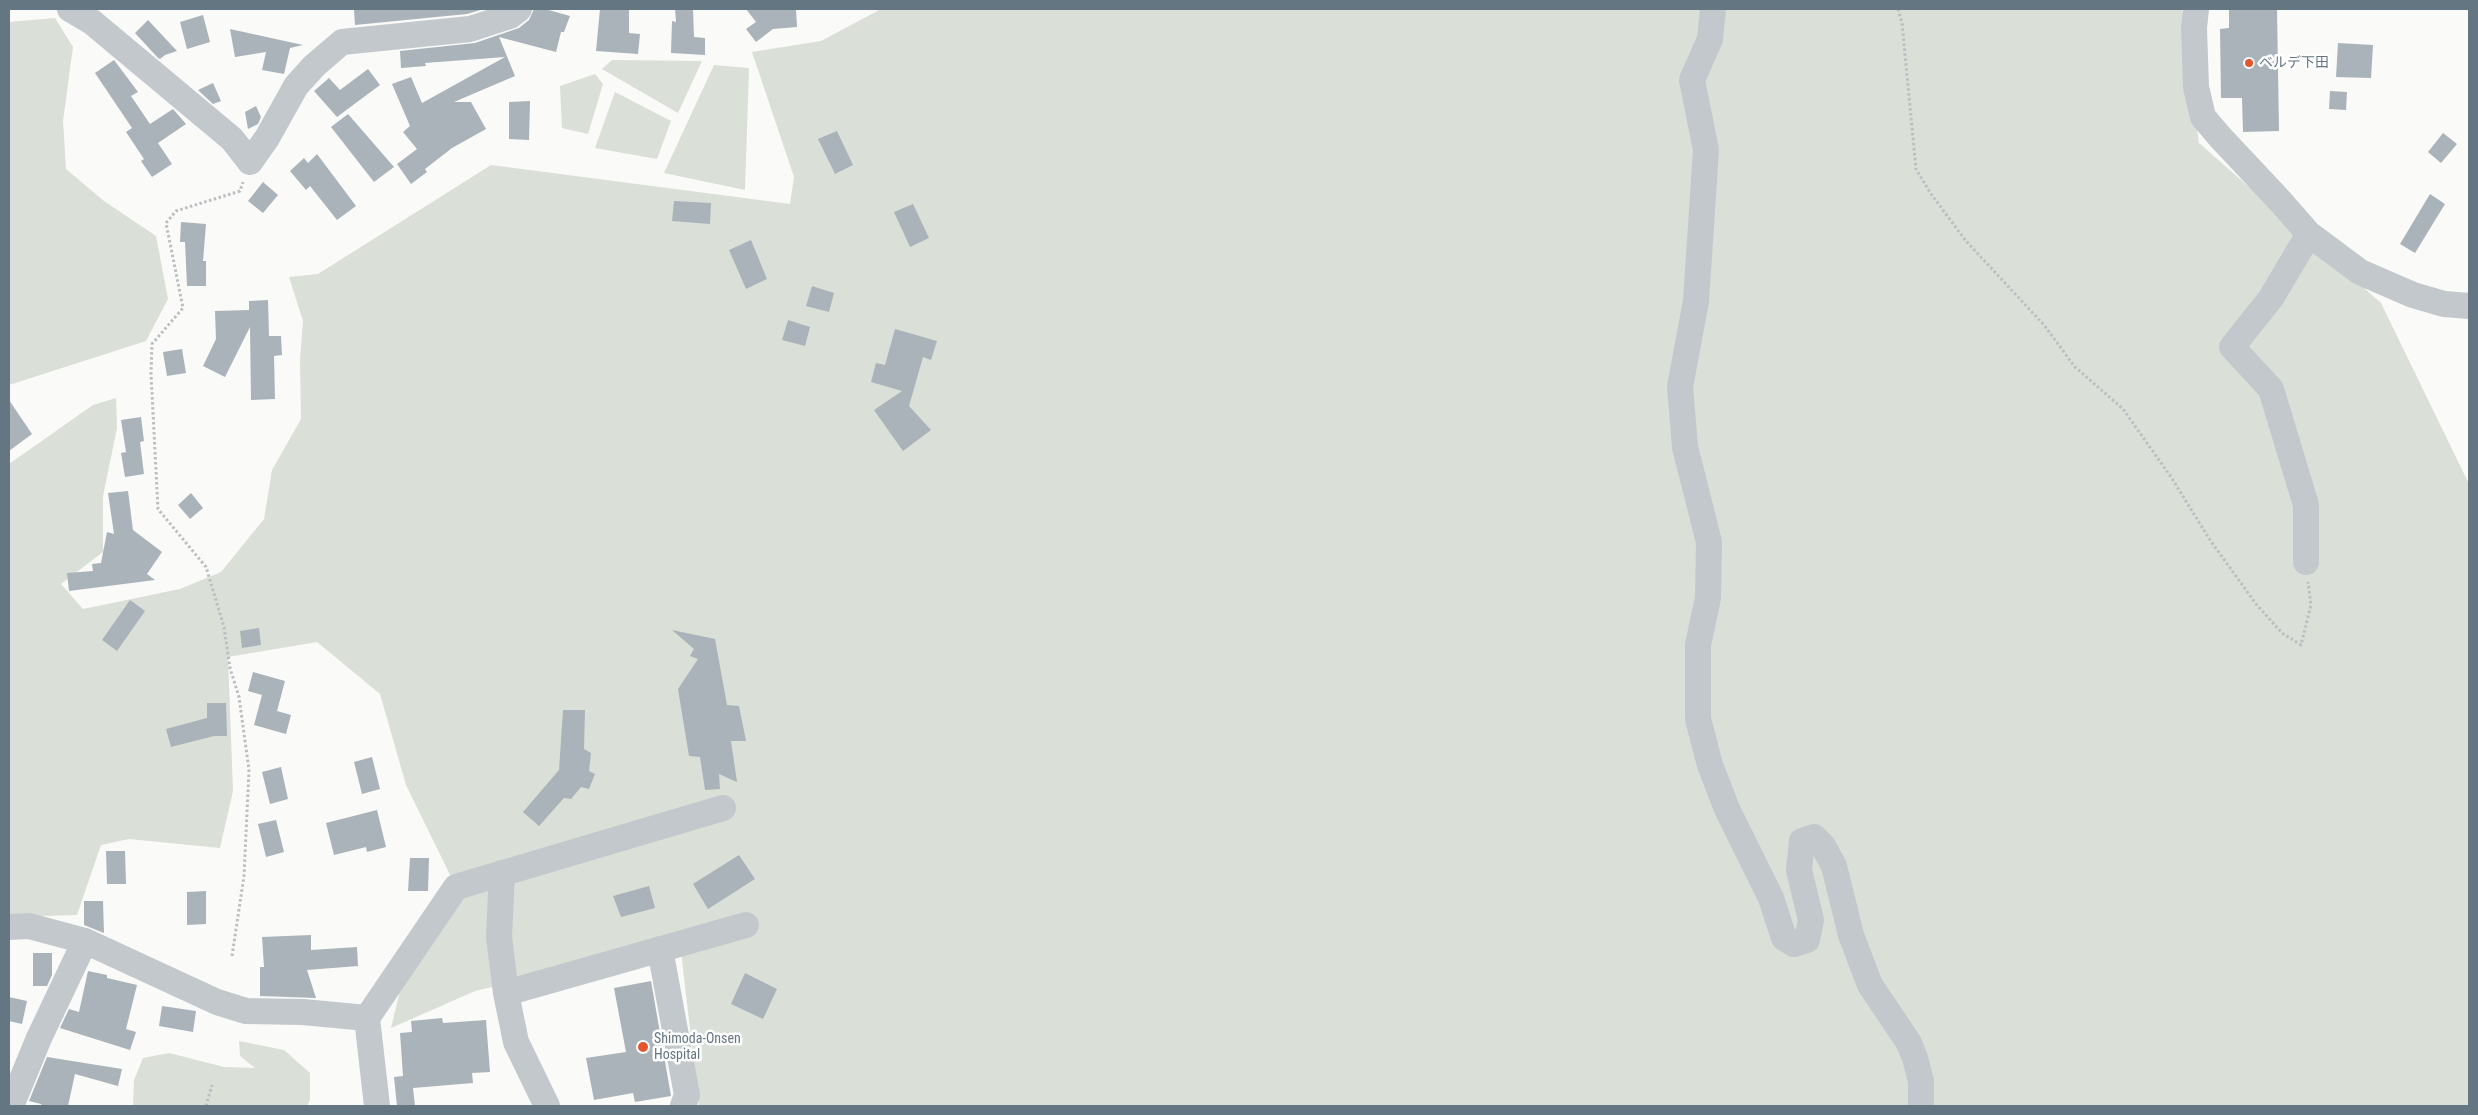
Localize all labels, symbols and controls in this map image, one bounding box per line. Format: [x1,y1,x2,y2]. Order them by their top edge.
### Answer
place label: ベルデ下田 [2259,55,2329,71]
marker: ベルデ下田 [2243,57,2255,69]
place label: Shimoda-Onsen Hospital [654,1031,741,1064]
marker: Shimoda-Onsen Hospital [636,1040,650,1054]

